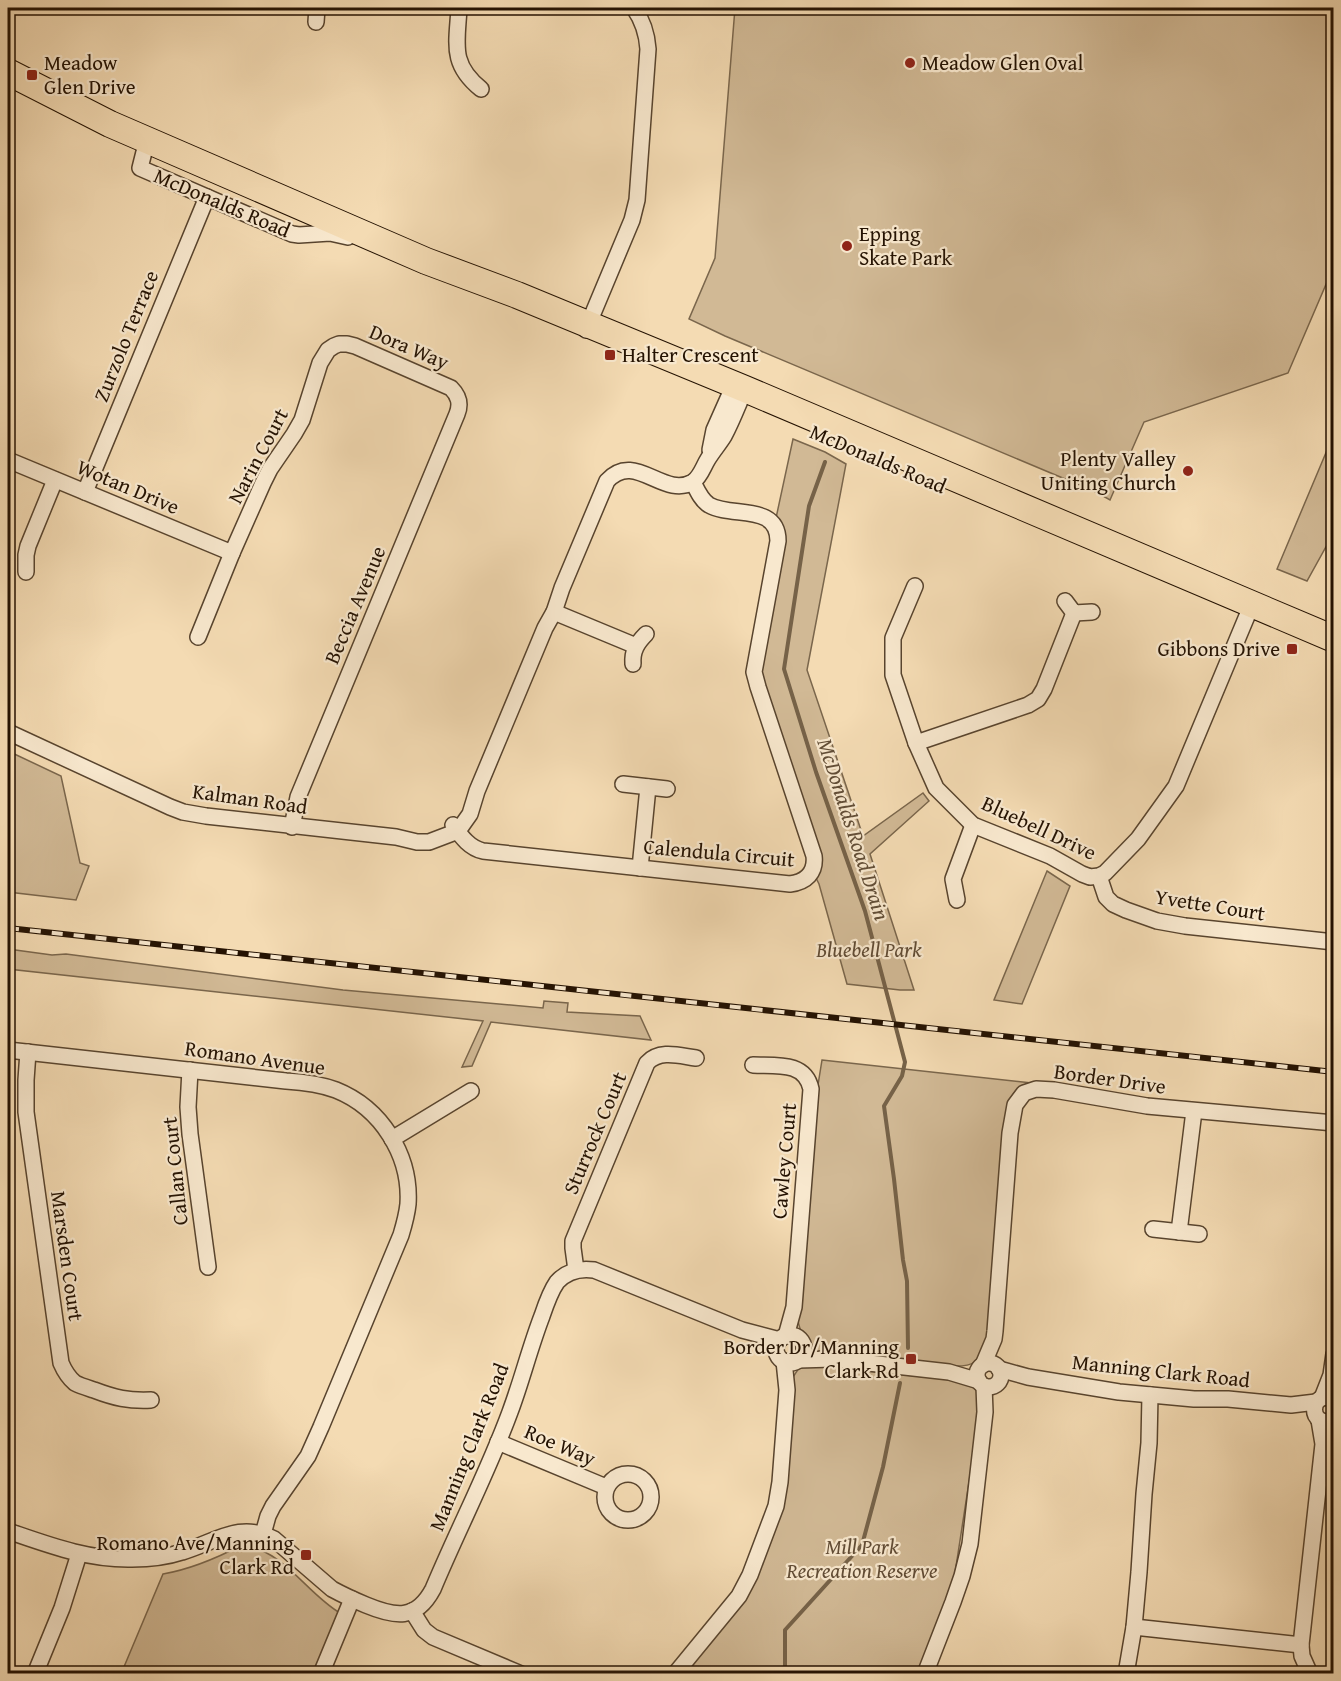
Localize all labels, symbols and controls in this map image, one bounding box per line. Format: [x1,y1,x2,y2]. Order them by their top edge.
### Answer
place label: Meadow Glen Drive [44,47,136,102]
place label: Meadow Glen Oval [922,47,1083,78]
marker: Meadow Glen Oval [903,56,917,70]
marker: Meadow Glen Drive [25,68,39,82]
street label: McDonalds Road [149,160,296,246]
place label: Epping Skate Park [859,218,953,273]
marker: Epping Skate Park [840,239,854,253]
street label: Zurzolo Terrace [85,265,166,406]
street label: Dora Way [365,316,454,377]
place label: Halter Crescent [622,339,759,370]
marker: Halter Crescent [603,348,617,362]
street label: Narin Court [219,402,296,509]
street label: McDonalds Road [805,416,952,502]
place label: Plenty Valley Uniting Church [1041,443,1177,498]
street label: Wotan Drive [72,451,184,522]
marker: Plenty Valley Uniting Church [1181,464,1195,478]
street label: Beccia Avenue [316,541,393,669]
place label: Gibbons Drive [1157,633,1280,664]
marker: Gibbons Drive [1285,642,1299,656]
water label: McDonalds Road Drain [809,734,899,924]
street label: Kalman Road [191,775,310,822]
street label: Bluebell Drive [977,787,1102,868]
street label: Calendula Circuit [642,830,796,875]
street label: Yvette Court [1153,880,1268,929]
park label: Bluebell Park [815,934,922,965]
street label: Romano Avenue [183,1032,327,1083]
street label: Border Drive [1052,1055,1168,1102]
street label: Sturrock Court [555,1066,635,1199]
street label: Cawley Court [763,1101,804,1220]
street label: Callan Court [153,1115,196,1227]
street label: Marsden Court [43,1189,92,1324]
place label: Border Dr/Manning Clark Rd [723,1331,900,1386]
street label: Manning Clark Road [1071,1346,1252,1395]
marker: Border Dr/Manning Clark Rd [904,1352,918,1366]
street label: Manning Clark Road [421,1357,517,1535]
street label: Roe Way [520,1416,601,1474]
place label: Romano Ave/Manning Clark Rd [97,1527,295,1582]
park label: Mill Park Recreation Reserve [786,1531,937,1586]
marker: Romano Ave/Manning Clark Rd [299,1548,313,1562]

